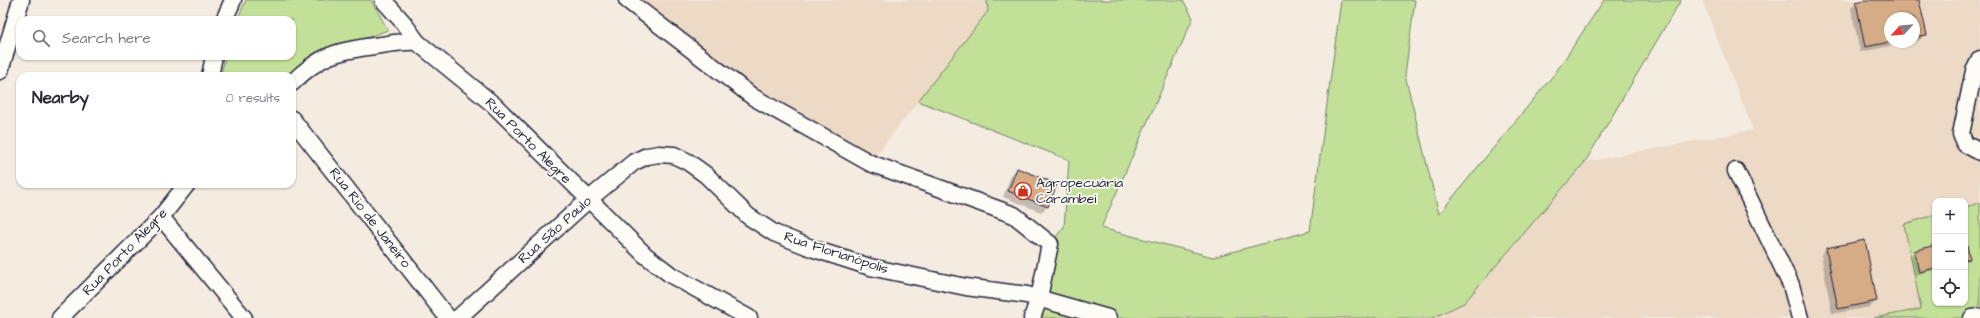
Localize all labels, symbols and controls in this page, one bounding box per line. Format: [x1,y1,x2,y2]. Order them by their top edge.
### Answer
north arrow [1884,12,1920,48]
search box [16,16,296,60]
icon: search [30,27,52,49]
text: Search here [62,28,151,49]
text: Nearby [32,86,89,110]
text: 0 results [225,89,280,107]
street label: Rua Porto Alegre [480,93,576,189]
street label: Rua Rio de Janeiro [324,164,416,273]
place label: Agropecuária Carambeí [1036,173,1123,209]
shop icon: Agropecuária Carambeí [1013,181,1033,201]
street label: Rua São Paulo [514,191,596,268]
map controls [1932,198,1968,306]
button: + [1932,198,1968,234]
street label: Rua Porto Alegre [78,203,172,300]
street label: Rua Florianópolis [781,227,891,279]
button: − [1932,234,1968,270]
button: locate [1932,270,1968,306]

